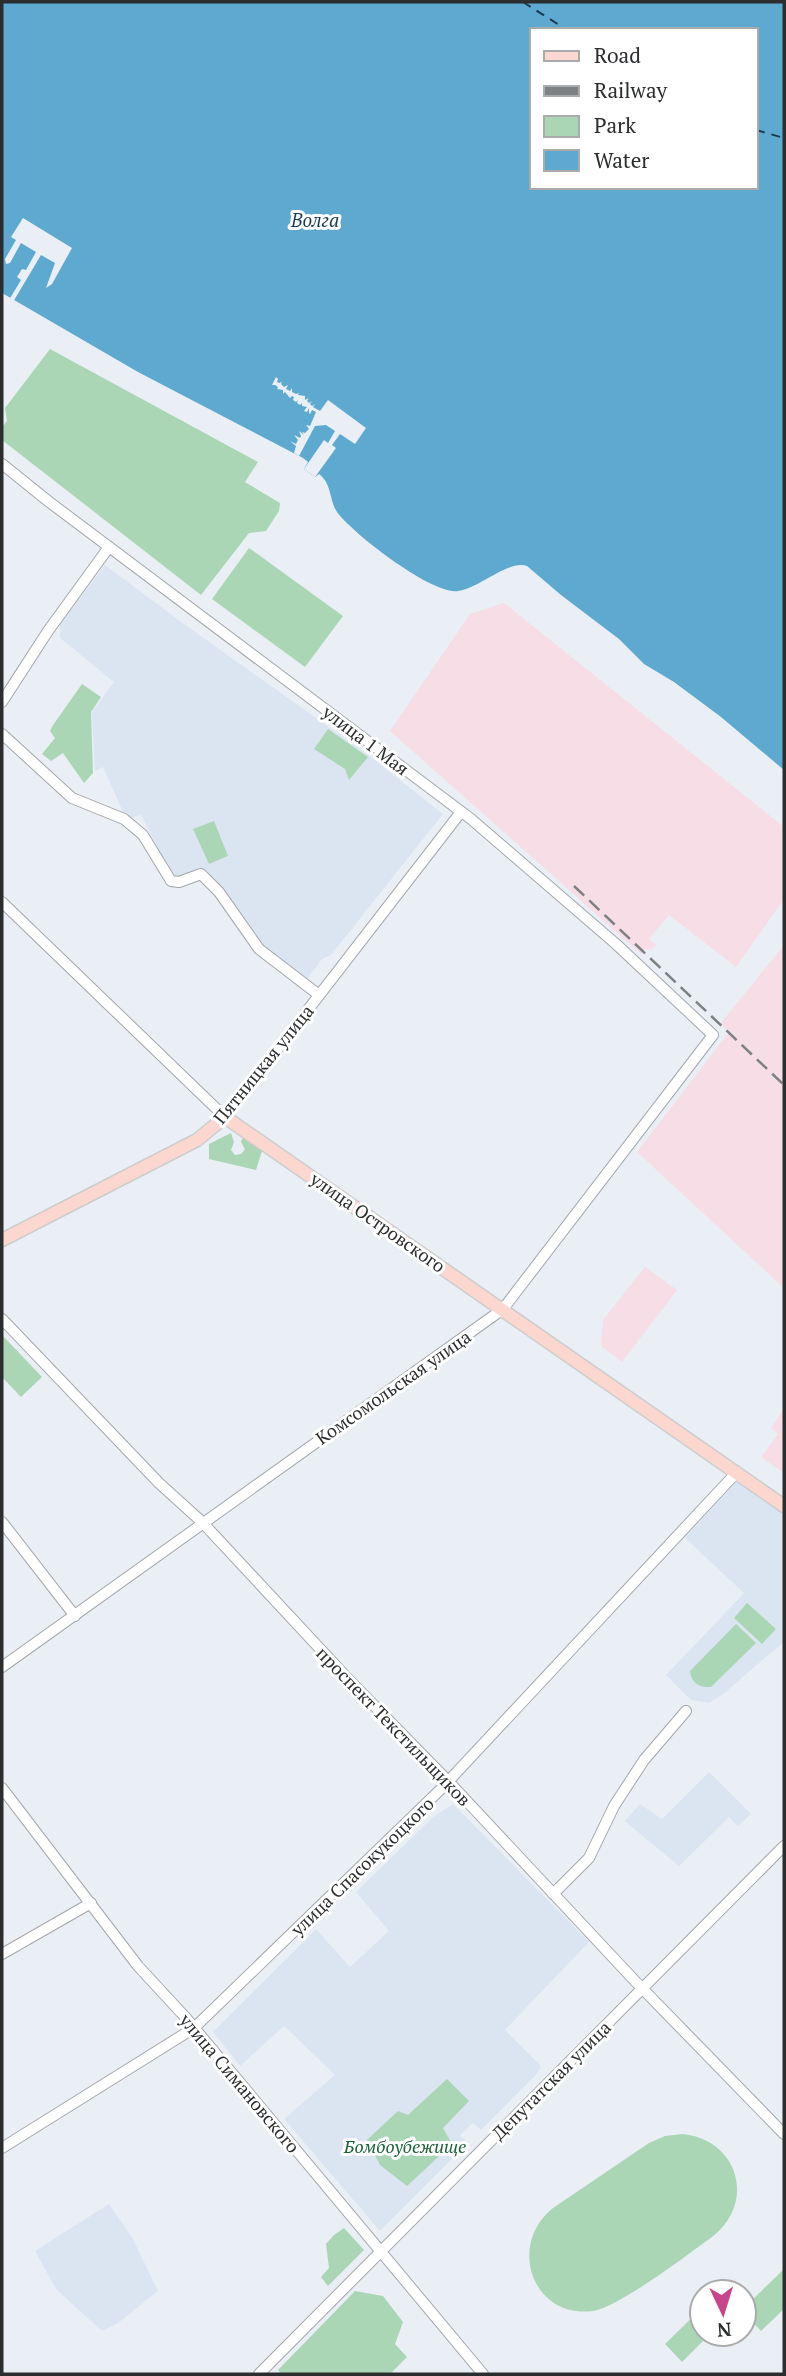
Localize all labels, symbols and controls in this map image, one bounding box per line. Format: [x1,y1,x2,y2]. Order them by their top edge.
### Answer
legend [530,28,758,189]
text: Road [594,41,641,69]
text: Railway [594,76,668,104]
text: Park [594,111,636,139]
text: Water [594,146,649,174]
water label: Волга [290,207,339,232]
street label: улица 1 Мая [317,699,414,780]
street label: Пятницкая улица [207,999,319,1129]
street label: улица Островского [305,1166,450,1278]
street label: Комсомольская улица [311,1324,475,1450]
street label: проспект Текстильщиков [311,1641,477,1811]
street label: улица Спасокукоцкого [285,1791,439,1941]
street label: улица Симановского [174,2008,305,2158]
street label: Депутатская улица [486,2015,616,2145]
park label: Бомбоубежище [343,2134,466,2158]
north arrow [688,2278,758,2348]
text: N [716,2317,732,2343]

